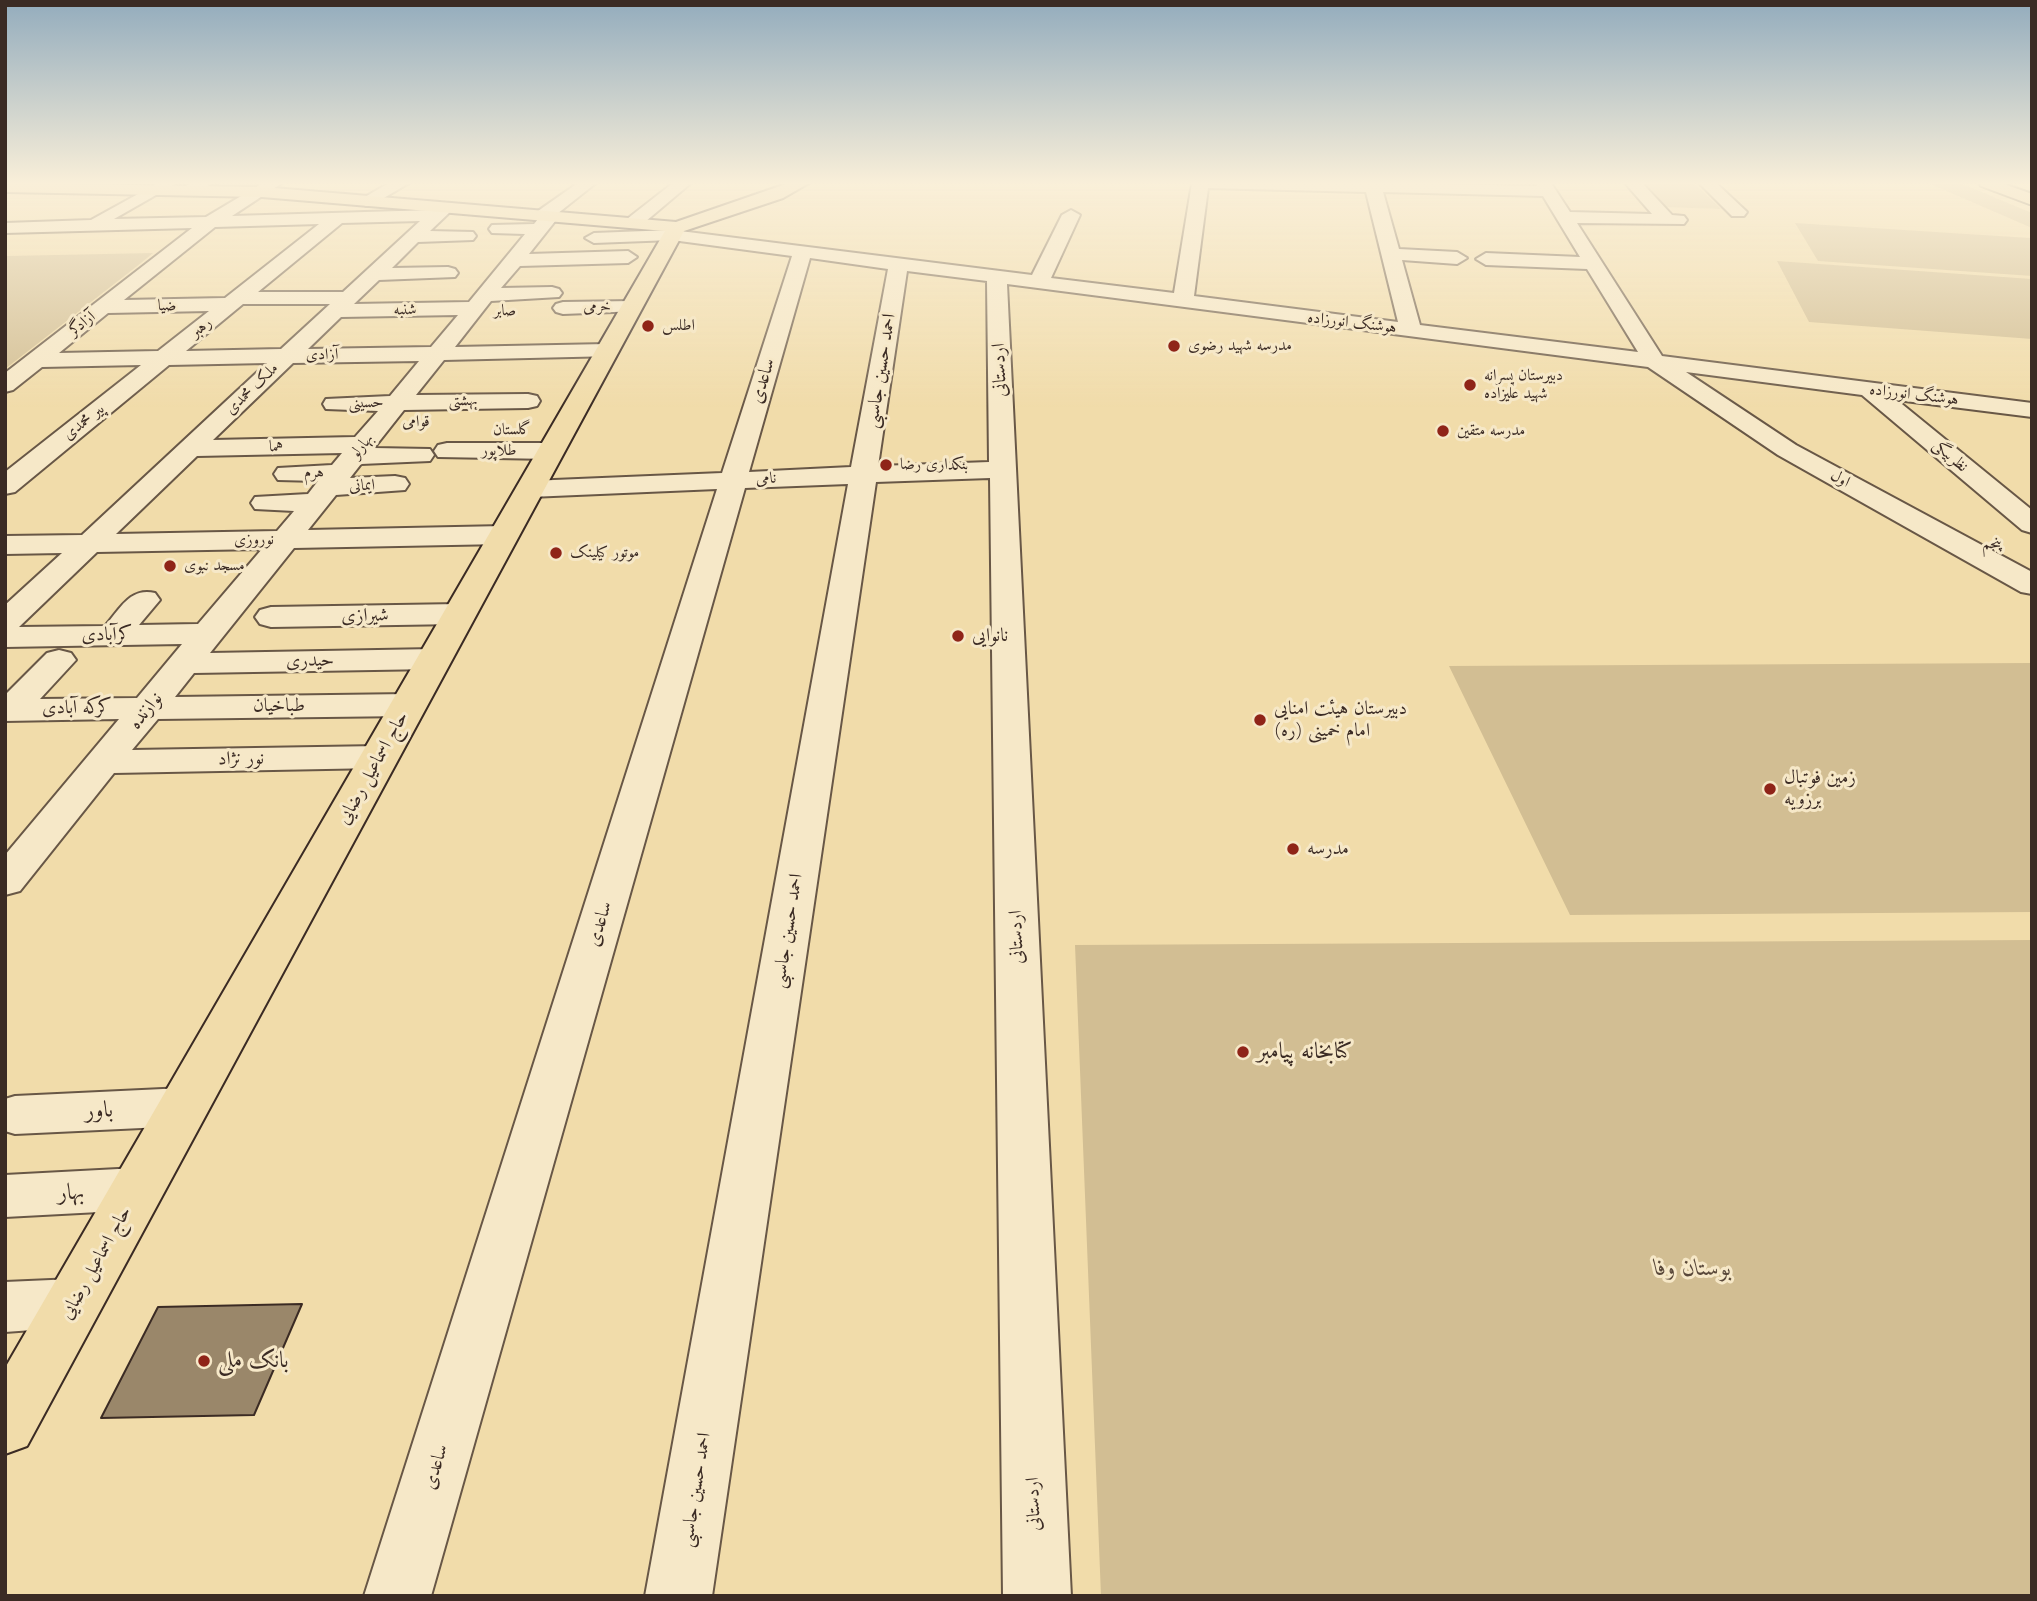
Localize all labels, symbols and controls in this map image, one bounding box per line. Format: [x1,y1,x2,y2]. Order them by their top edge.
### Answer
street label: ضیا [157,296,177,316]
street label: خرمی [583,297,611,317]
street label: شنبه [393,300,417,320]
street label: صابر [494,301,516,321]
street label: آزادگر [65,307,99,341]
street label: هوشنگ انورزاده [1306,308,1398,338]
street label: احمد حسین جاسبی [861,312,901,430]
street label: رهبر [186,313,216,343]
place label: اطلس [662,316,695,336]
marker: اطلس [640,318,656,334]
place label: مدرسه شهید رضوی [1188,336,1292,356]
marker: مدرسه شهید رضوی [1166,338,1182,354]
street label: اردستانی [988,343,1012,397]
street label: آزادی [305,345,339,365]
street label: ساعدی [745,356,781,406]
street label: ملک محمدی [221,359,283,419]
place label: دبیرستان پسرانه شهید علیزاده [1484,366,1563,404]
marker: دبیرستان پسرانه شهید علیزاده [1462,377,1478,393]
street label: هوشنگ انورزاده [1868,380,1960,410]
street label: بهشتی [448,391,478,411]
street label: حسینی [348,393,384,413]
street label: پیر محمدی [59,400,109,444]
street label: قوامی [402,412,430,432]
street label: گلستان [493,420,531,440]
place label: مدرسه متقین [1457,421,1525,441]
marker: مدرسه متقین [1435,423,1451,439]
street label: بهارلو [346,430,378,462]
street label: نظربیگی [1928,436,1972,476]
street label: هما [269,437,283,457]
street label: طلاپور [481,441,517,461]
place label: بنکداری رضا [900,455,968,475]
marker: بنکداری رضا [878,457,894,473]
street label: هرم [304,463,324,483]
street label: اول [1827,466,1853,492]
street label: نامی [755,469,777,489]
street label: ایمانی [349,476,375,496]
street label: نوروزی [234,530,274,550]
street label: پنجم [1982,534,2002,554]
place label: موتور کیلینک [570,543,639,563]
marker: موتور کیلینک [548,545,564,561]
place label: مسجد نبوی [184,556,245,576]
marker: مسجد نبوی [162,558,178,574]
street label: شیرازی [341,604,389,628]
street label: کرآبادی [81,623,133,647]
place label: نانوایی [972,625,1008,647]
marker: نانوایی [950,628,966,644]
street label: حیدری [286,649,334,673]
street label: نوازنده [124,688,168,734]
street label: طباخیان [253,695,305,717]
street label: کرکه آبادی [42,696,112,720]
place label: دبیرستان هیئت امنایی امام خمینی (ره) [1274,698,1407,742]
street label: حاج اسماعیل رضایی [333,707,413,829]
marker: دبیرستان هیئت امنایی امام خمینی (ره) [1252,712,1268,728]
street label: نور نژاد [218,747,264,771]
place label: زمین فوتبال برزویه [1784,767,1856,811]
marker: زمین فوتبال برزویه [1762,781,1778,797]
place label: مدرسه [1307,838,1349,860]
marker: مدرسه [1285,841,1301,857]
street label: احمد حسین جاسبی [768,872,808,990]
street label: ساعدی [582,899,618,949]
street label: اردستانی [1005,910,1029,964]
place label: کتابخانه پیامبر [1257,1038,1352,1066]
marker: کتابخانه پیامبر [1235,1044,1251,1060]
street label: باور [84,1096,114,1126]
street label: بهار [57,1179,85,1207]
street label: حاج اسماعیل رضایی [56,1202,136,1324]
park label: بوستان وفا [1654,1255,1732,1283]
place label: بانک ملی [218,1347,289,1375]
marker: بانک ملی [196,1353,212,1369]
street label: احمد حسین جاسبی [676,1431,716,1549]
street label: ساعدی [418,1442,454,1492]
street label: اردستانی [1022,1477,1046,1531]

